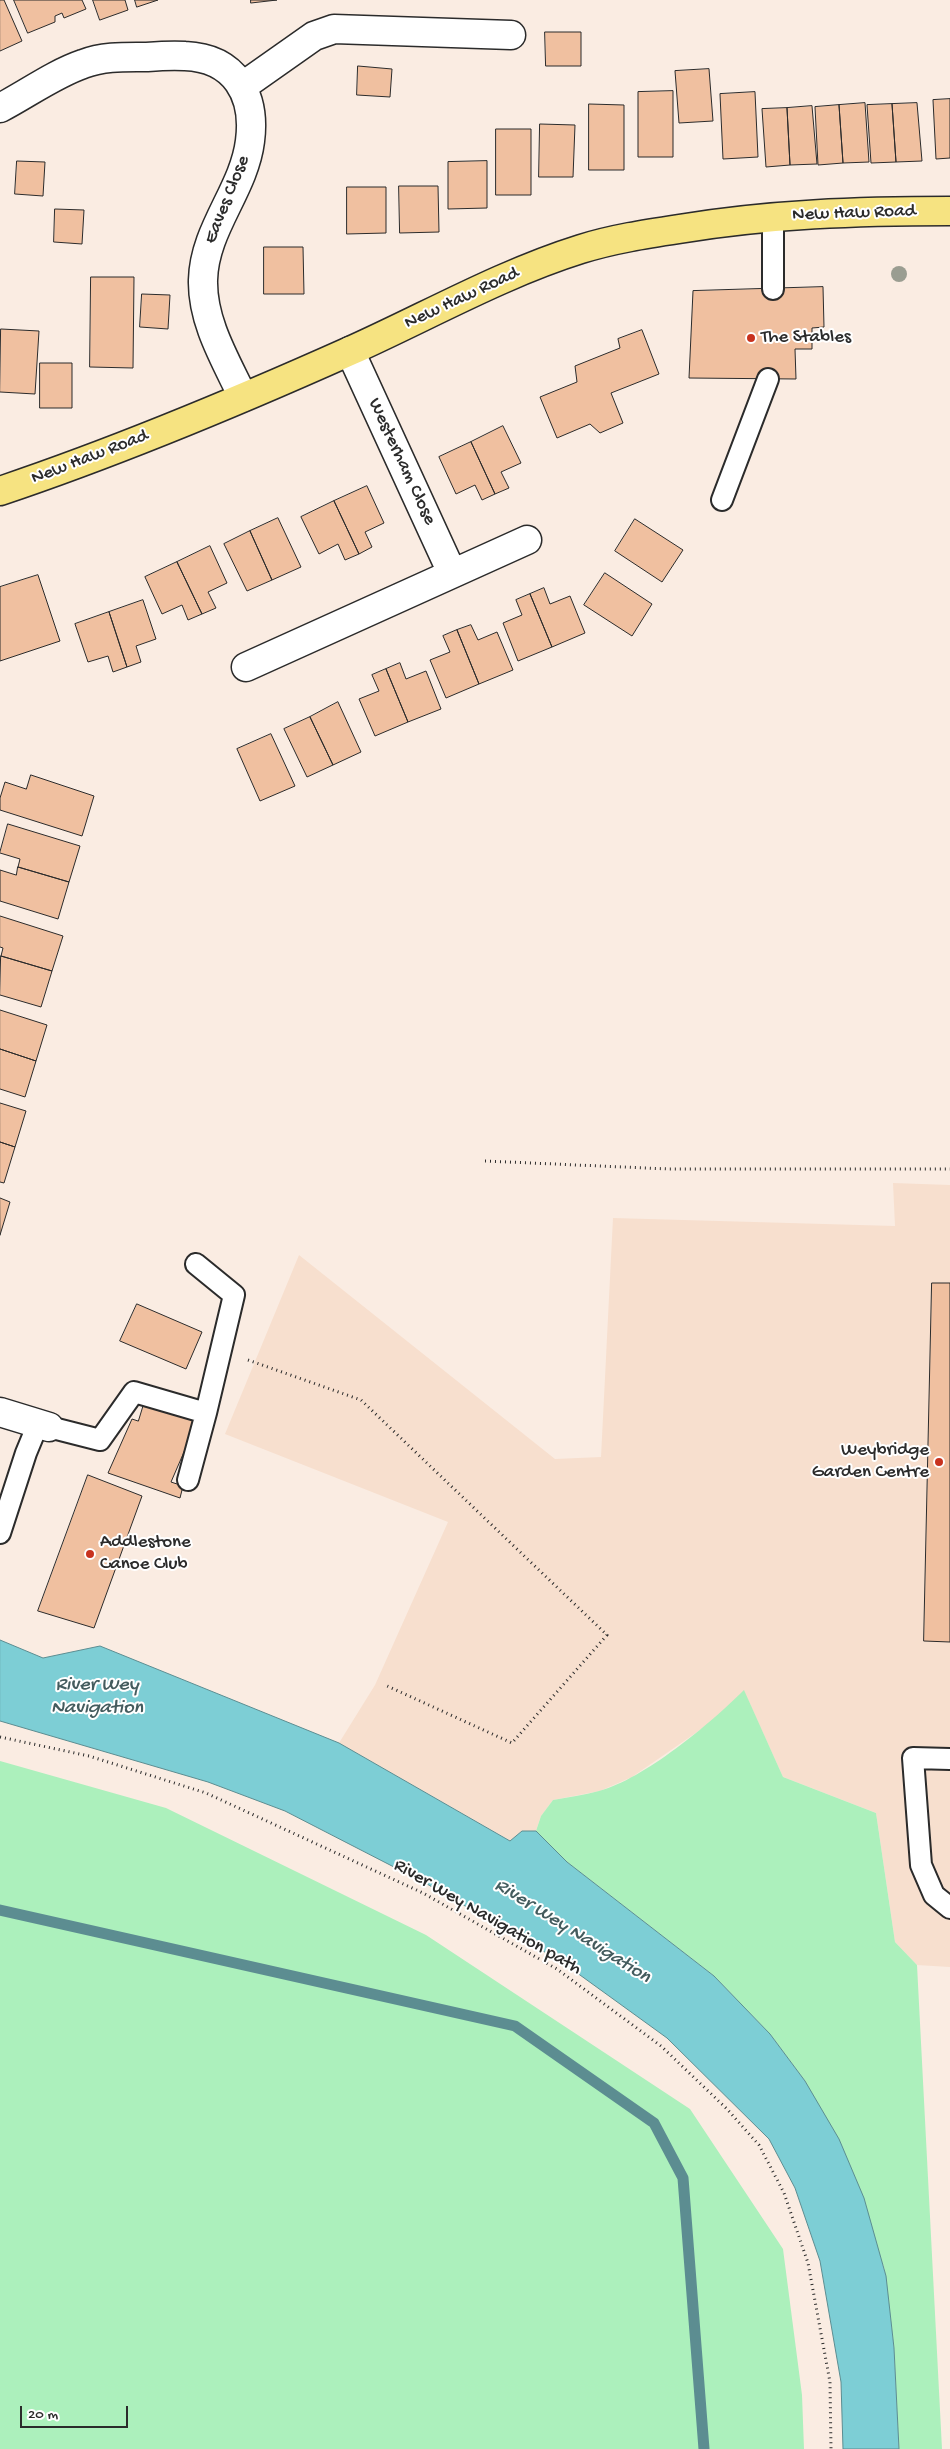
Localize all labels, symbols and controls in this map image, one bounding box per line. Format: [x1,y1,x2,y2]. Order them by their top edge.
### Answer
street label: Eaves Close [200,153,256,247]
street label: New Haw Road [792,200,916,228]
street label: New Haw Road [401,263,523,335]
place label: The Stables [761,327,851,349]
marker: The Stables [745,332,757,344]
street label: Westerham Close [362,395,440,529]
street label: New Haw Road [28,425,152,491]
place label: Weybridge Garden Centre [812,1440,929,1484]
marker: Weybridge Garden Centre [933,1456,945,1468]
place label: Addlestone Canoe Club [100,1532,191,1576]
marker: Addlestone Canoe Club [84,1548,96,1560]
water label: River Wey Navigation [51,1674,143,1721]
street label: River Wey Navigation path [389,1855,585,1981]
water label: River Wey Navigation [489,1874,655,1990]
scale bar [22,2396,130,2428]
text: 20 m [28,2406,58,2424]

